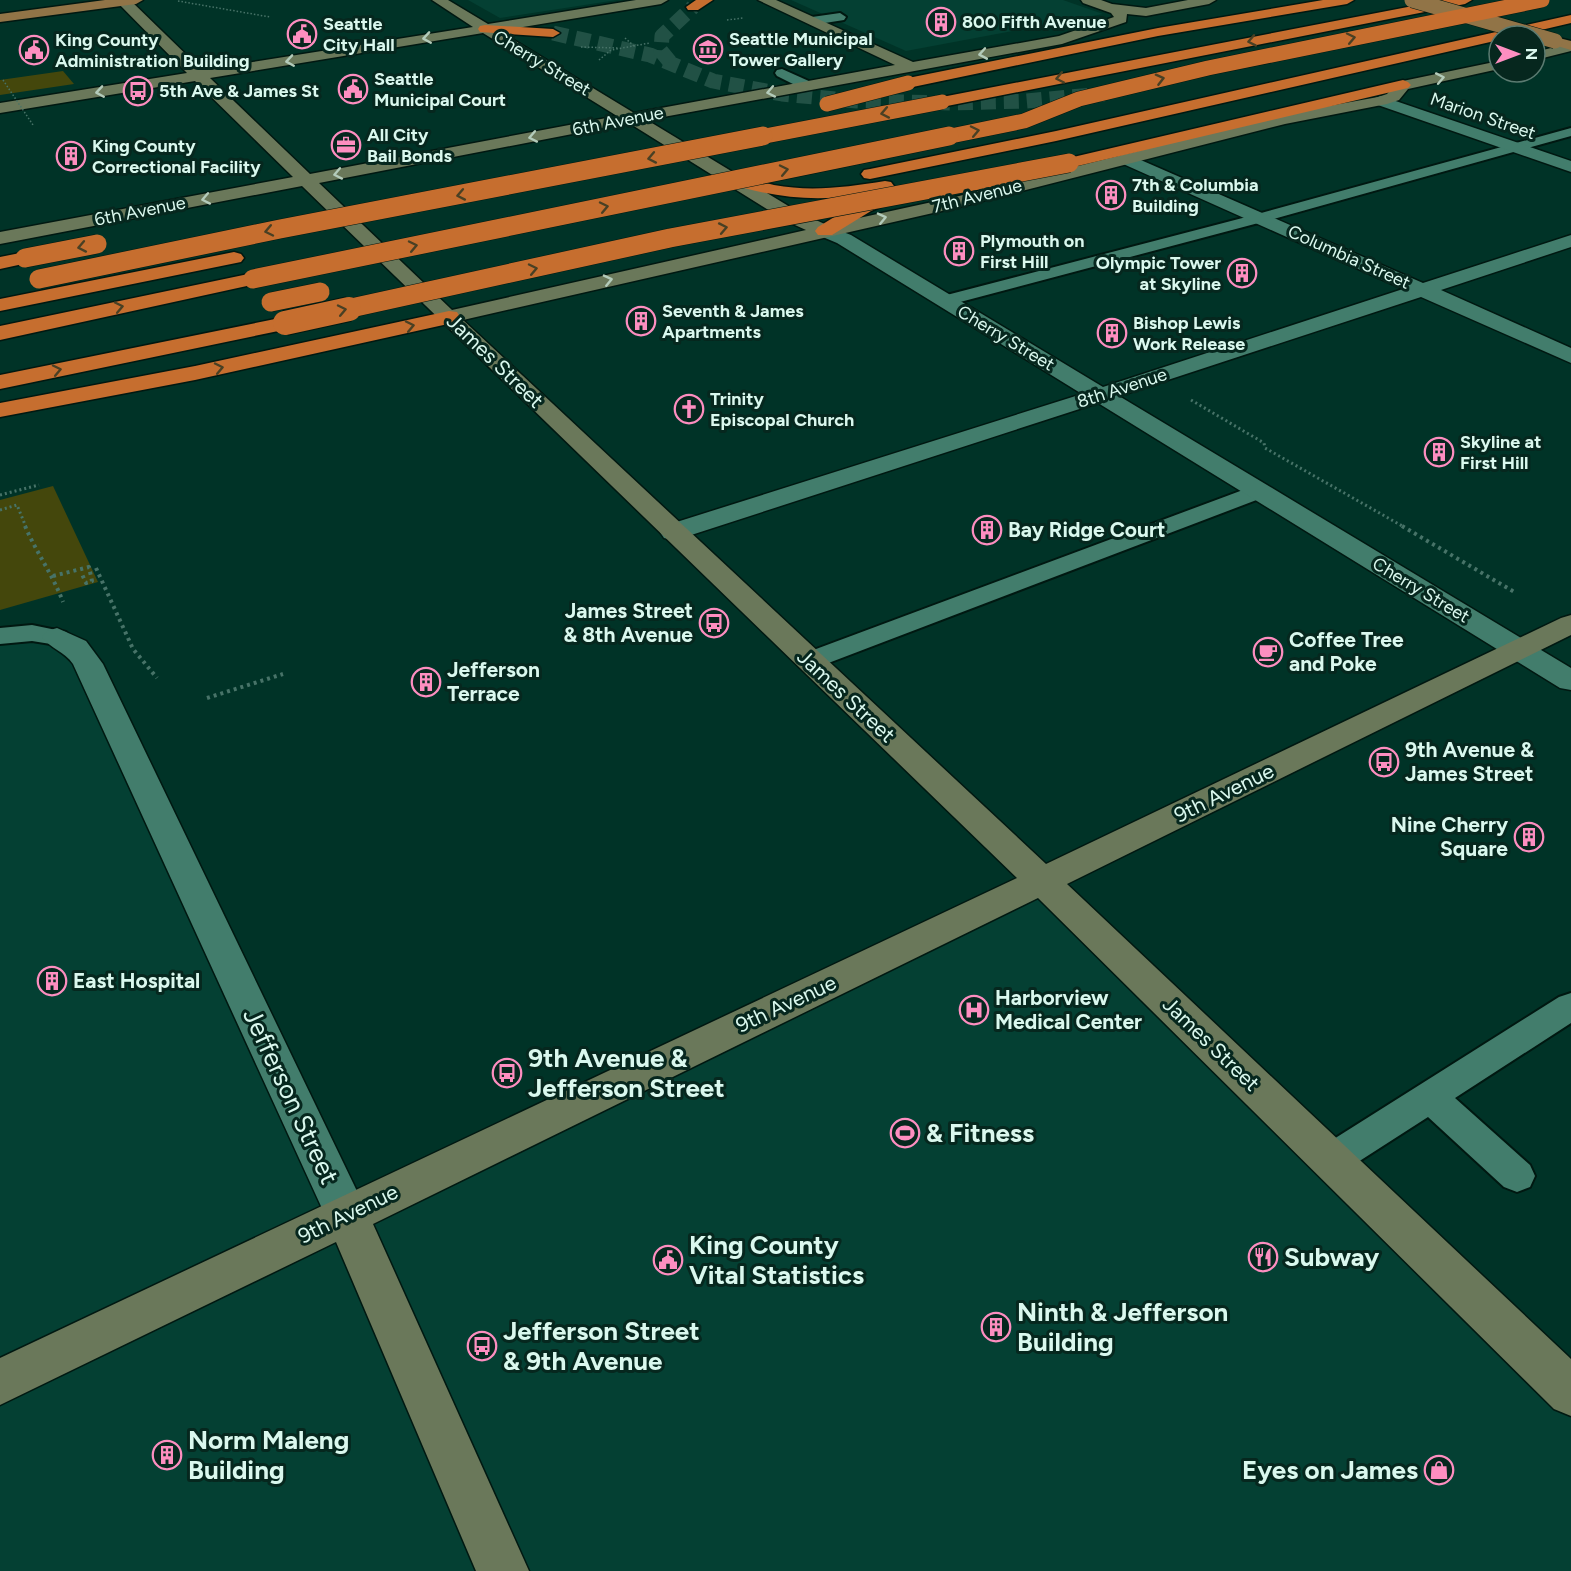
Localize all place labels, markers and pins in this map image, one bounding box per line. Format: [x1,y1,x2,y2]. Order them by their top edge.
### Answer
building icon: 800 Fifth Avenue [925,6,957,38]
place label: 800 Fifth Avenue [962,11,1106,33]
place label: Seattle City Hall [323,13,395,56]
public building icon: Seattle City Hall [286,18,318,50]
place label: Seattle Municipal Tower Gallery [729,28,873,71]
place label: King County Administration Building [55,29,250,72]
museum icon: Seattle Municipal Tower Gallery [692,33,724,65]
public building icon: King County Administration Building [18,34,50,66]
place label: Seattle Municipal Court [374,68,506,111]
public building icon: Seattle Municipal Court [337,73,369,105]
bus stop icon: 5th Ave & James St [122,75,154,107]
place label: 5th Ave & James St [159,80,319,102]
place label: All City Bail Bonds [367,124,452,167]
office icon: All City Bail Bonds [330,129,362,161]
place label: King County Correctional Facility [92,135,261,178]
building icon: King County Correctional Facility [55,140,87,172]
place label: 7th & Columbia Building [1132,174,1259,217]
building icon: 7th & Columbia Building [1095,179,1127,211]
place label: Plymouth on First Hill [980,230,1085,273]
building icon: Plymouth on First Hill [943,235,975,267]
place label: Olympic Tower at Skyline [1096,252,1221,295]
building icon: Olympic Tower at Skyline [1226,257,1258,289]
place label: Seventh & James Apartments [662,300,804,343]
building icon: Seventh & James Apartments [625,305,657,337]
place label: Bishop Lewis Work Release [1133,312,1245,355]
building icon: Bishop Lewis Work Release [1096,317,1128,349]
place label: Trinity Episcopal Church [710,388,854,431]
church icon: Trinity Episcopal Church [673,393,705,425]
place label: Skyline at First Hill [1460,431,1541,474]
building icon: Skyline at First Hill [1423,436,1455,468]
building icon: Bay Ridge Court [971,514,1003,546]
place label: Bay Ridge Court [1008,517,1165,542]
place label: James Street & 8th Avenue [564,598,693,647]
bus stop icon: James Street & 8th Avenue [698,607,730,639]
place label: Coffee Tree and Poke [1289,627,1404,676]
cafe icon: Coffee Tree and Poke [1252,636,1284,668]
place label: Jefferson Terrace [447,657,540,706]
building icon: Jefferson Terrace [410,666,442,698]
place label: 9th Avenue & James Street [1405,737,1534,786]
bus stop icon: 9th Avenue & James Street [1368,746,1400,778]
place label: Nine Cherry Square [1391,812,1509,861]
building icon: Nine Cherry Square [1513,821,1545,853]
building icon: East Hospital [36,965,68,997]
place label: East Hospital [73,968,200,993]
place label: Harborview Medical Center [995,985,1142,1034]
hospital icon: Harborview Medical Center [958,994,990,1026]
place label: 9th Avenue & Jefferson Street [528,1042,725,1104]
bus stop icon: 9th Avenue & Jefferson Street [491,1057,523,1089]
sports icon: & Fitness [889,1117,921,1149]
place label: & Fitness [926,1117,1034,1149]
place label: King County Vital Statistics [689,1229,864,1291]
restaurant icon: Subway [1247,1241,1279,1273]
place label: Subway [1284,1241,1379,1273]
public building icon: King County Vital Statistics [652,1244,684,1276]
place label: Ninth & Jefferson Building [1017,1296,1228,1358]
building icon: Ninth & Jefferson Building [980,1311,1012,1343]
place label: Jefferson Street & 9th Avenue [503,1315,700,1377]
bus stop icon: Jefferson Street & 9th Avenue [466,1330,498,1362]
place label: Norm Maleng Building [188,1424,349,1486]
building icon: Norm Maleng Building [151,1439,183,1471]
place label: Eyes on James [1242,1454,1418,1486]
shop icon: Eyes on James [1423,1454,1455,1486]

